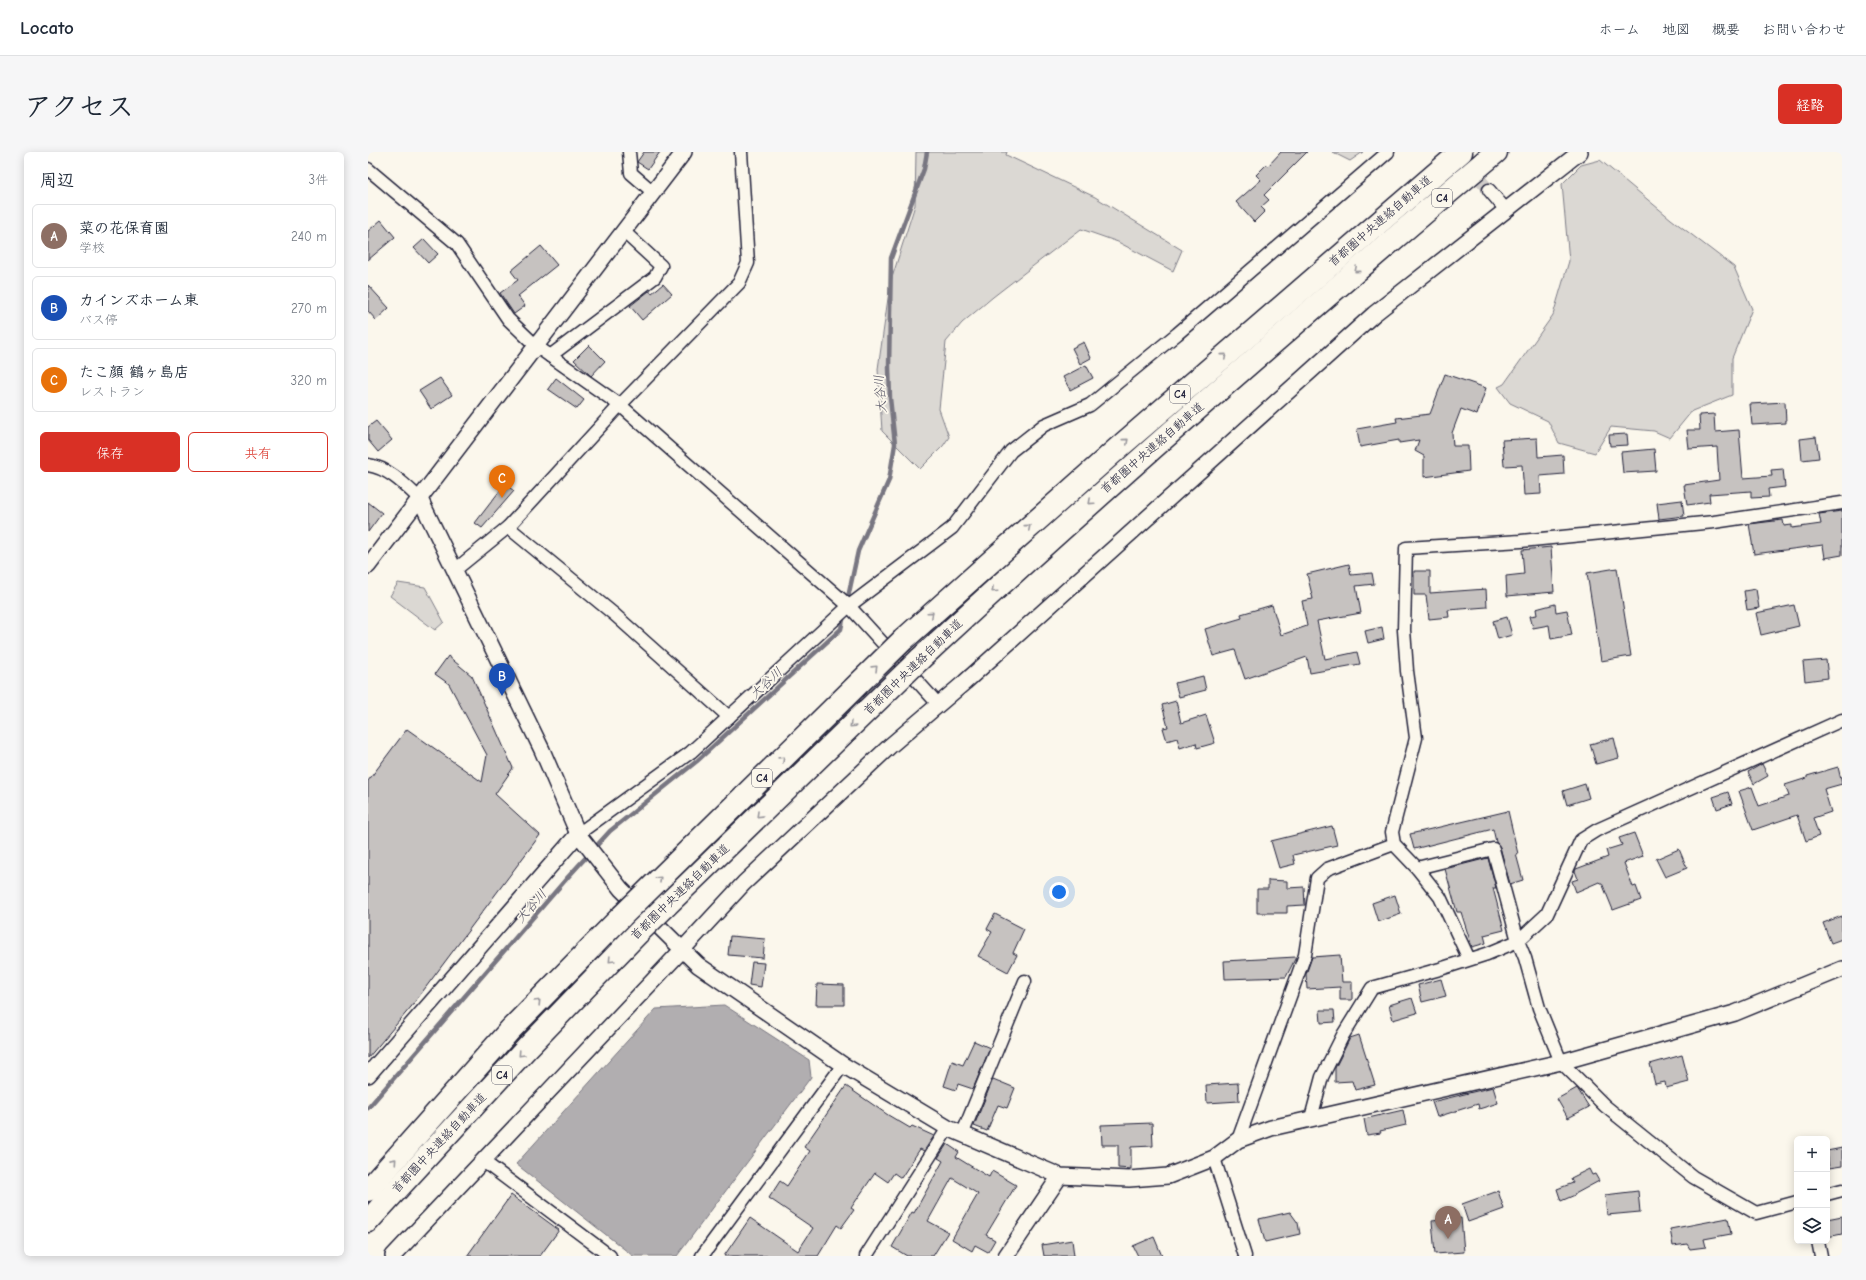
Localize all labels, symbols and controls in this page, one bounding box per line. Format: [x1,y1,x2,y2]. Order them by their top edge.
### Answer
text: Locato [20,17,74,39]
text: ホーム [1599,21,1640,38]
text: 地図 [1662,21,1690,38]
text: 概要 [1712,21,1740,38]
text: お問い合わせ [1762,21,1846,38]
button: 経路 [1778,84,1842,124]
text: アクセス [24,91,134,123]
text: 周辺 [40,171,74,190]
text: 3件 [308,172,328,187]
street label: 首都圏中央連絡自動車道 [1326,172,1434,270]
road number: C4 [1432,189,1452,207]
text: 菜の花保育園 [79,219,169,237]
text: A [50,229,58,244]
text: 240 m [291,229,327,244]
text: 学校 [79,240,105,255]
one-way arrow [1355,265,1362,272]
text: カインズホーム東 [79,291,198,309]
text: B [50,301,58,316]
text: 270 m [291,301,327,316]
text: バス停 [79,312,118,327]
one-way arrow [1219,354,1227,361]
text: たこ顔 鶴ヶ島店 [79,363,189,381]
text: C [50,373,58,388]
text: 320 m [291,373,327,388]
water label: 大谷川 [871,374,889,414]
text: レストラン [79,384,145,399]
road number: C4 [1170,385,1190,403]
street label: 首都圏中央連絡自動車道 [1098,399,1206,497]
button: 保存 [40,432,180,472]
button: 共有 [188,432,328,472]
one-way arrow [1121,439,1129,446]
pin: C [489,465,515,498]
one-way arrow [1088,498,1095,505]
one-way arrow [1023,525,1031,532]
one-way arrow [992,585,999,592]
one-way arrow [927,612,934,619]
street label: 首都圏中央連絡自動車道 [861,616,965,718]
pin: B [489,663,515,696]
water label: 大谷川 [747,664,785,702]
one-way arrow [870,665,878,672]
one-way arrow [849,720,857,728]
one-way arrow [777,756,785,764]
road number: C4 [752,769,772,787]
one-way arrow [756,811,764,818]
street label: 首都圏中央連絡自動車道 [628,841,732,943]
one-way arrow [654,876,662,884]
your location [1049,882,1069,902]
water label: 大谷川 [513,886,549,926]
one-way arrow [609,955,616,963]
one-way arrow [533,999,540,1007]
one-way arrow [519,1049,526,1057]
road number: C4 [492,1066,512,1084]
street label: 首都圏中央連絡自動車道 [389,1090,489,1196]
map controls [1794,1136,1830,1244]
button: + [1794,1136,1830,1172]
one-way arrow [389,1158,397,1166]
button: − [1794,1172,1830,1208]
pin: A [1435,1206,1461,1239]
button: layers [1794,1208,1830,1244]

